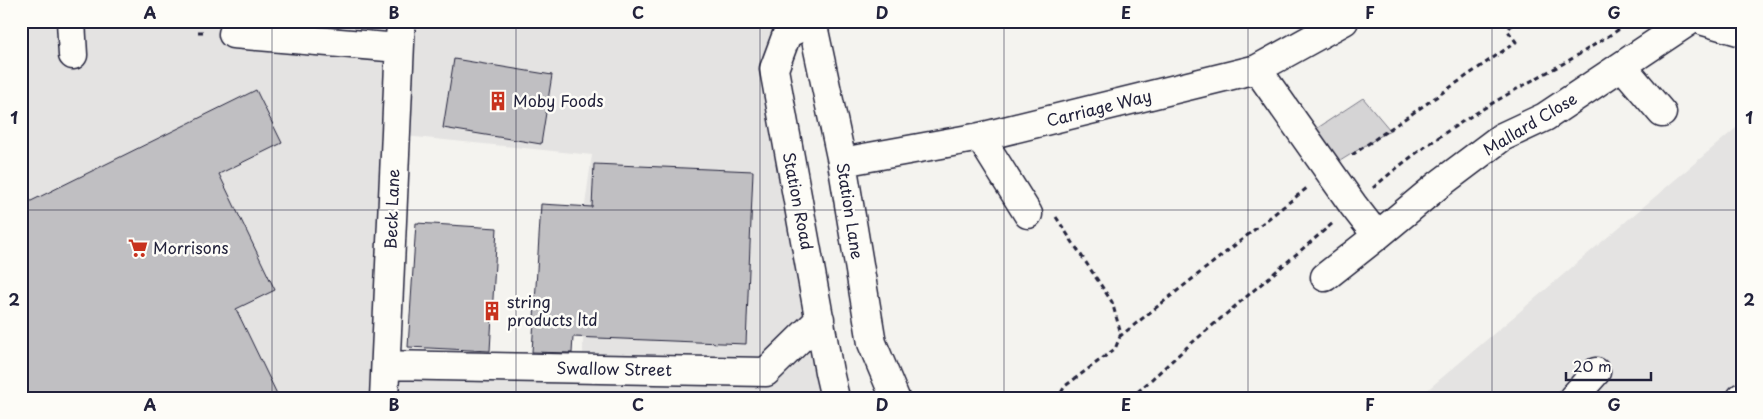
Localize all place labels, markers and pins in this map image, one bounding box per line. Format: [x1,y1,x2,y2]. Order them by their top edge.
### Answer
place label: Moby Foods [513,88,604,112]
building icon: Moby Foods [487,90,509,112]
place label: Morrisons [153,235,229,259]
supermarket icon: Morrisons [127,237,149,259]
place label: string products ltd [507,289,598,331]
building icon: string products ltd [481,300,503,322]

